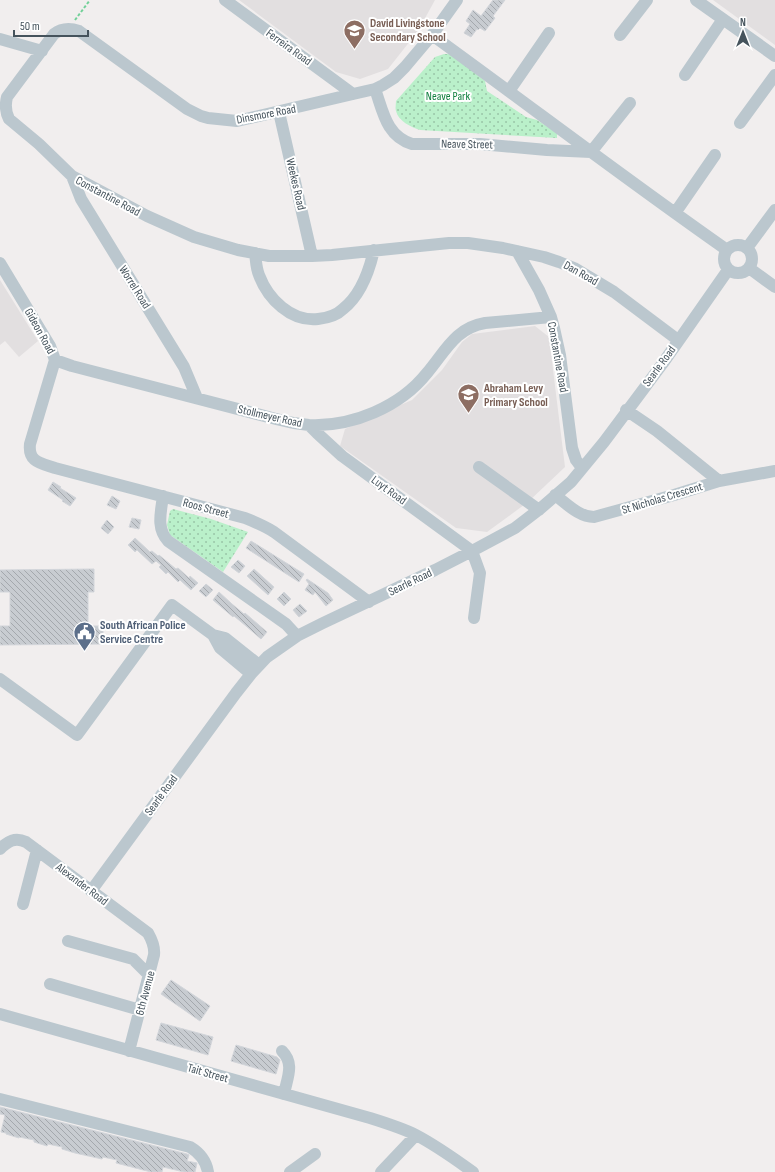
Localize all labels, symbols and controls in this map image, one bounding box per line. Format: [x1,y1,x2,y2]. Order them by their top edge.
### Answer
scale bar [14,12,88,38]
north arrow [723,12,763,52]
place label: David Livingstone Secondary School [370,16,446,45]
text: N [740,16,746,29]
school or university icon: David Livingstone Secondary School [342,17,368,50]
text: 50 m [20,19,40,34]
street label: Ferreira Road [263,26,314,69]
park label: Neave Park [426,89,471,104]
street label: Dinsmore Road [235,101,297,128]
street label: Neave Street [441,137,493,152]
street label: Weekes Road [282,157,309,211]
street label: Constantine Road [73,173,143,220]
street label: Dan Road [561,258,601,289]
street label: Worrel Road [115,263,154,312]
street label: Gideon Road [21,306,58,357]
street label: Constantine Road [544,321,571,394]
street label: Searle Road [640,343,679,390]
place label: Abraham Levy Primary School [483,381,548,410]
school or university icon: Abraham Levy Primary School [456,382,482,415]
street label: Stollmeyer Road [236,402,303,431]
street label: Luyt Road [368,473,409,508]
street label: St Nicholas Crescent [620,479,705,518]
street label: Roos Street [181,495,231,522]
street label: Searle Road [386,565,435,599]
place label: South African Police Service Centre [100,618,186,647]
public building icon: South African Police Service Centre [72,619,98,652]
street label: Searle Road [142,772,181,819]
street label: Alexander Road [52,859,111,909]
street label: 6th Avenue [132,969,159,1017]
street label: Tait Street [186,1061,230,1087]

